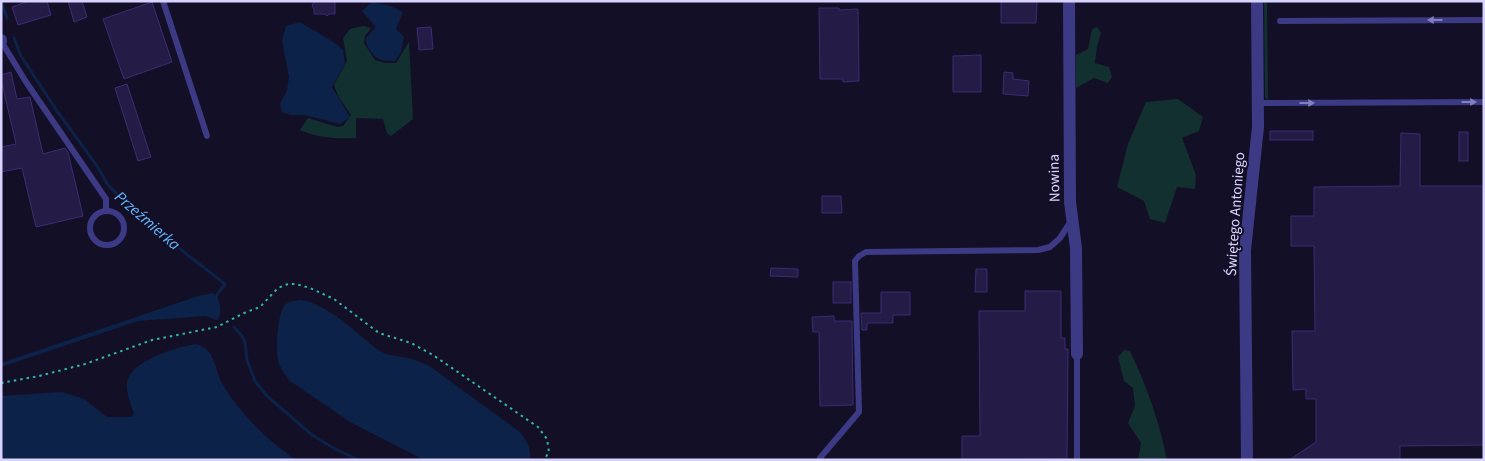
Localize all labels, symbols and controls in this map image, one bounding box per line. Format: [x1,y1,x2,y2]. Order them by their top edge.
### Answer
one-way arrow [1427,16,1443,24]
one-way arrow [1461,98,1477,106]
one-way arrow [1299,99,1315,107]
street label: Świętego Antoniego [1221,151,1250,277]
street label: Nowina [1044,154,1065,202]
water label: Przeźmierka [110,186,185,256]

